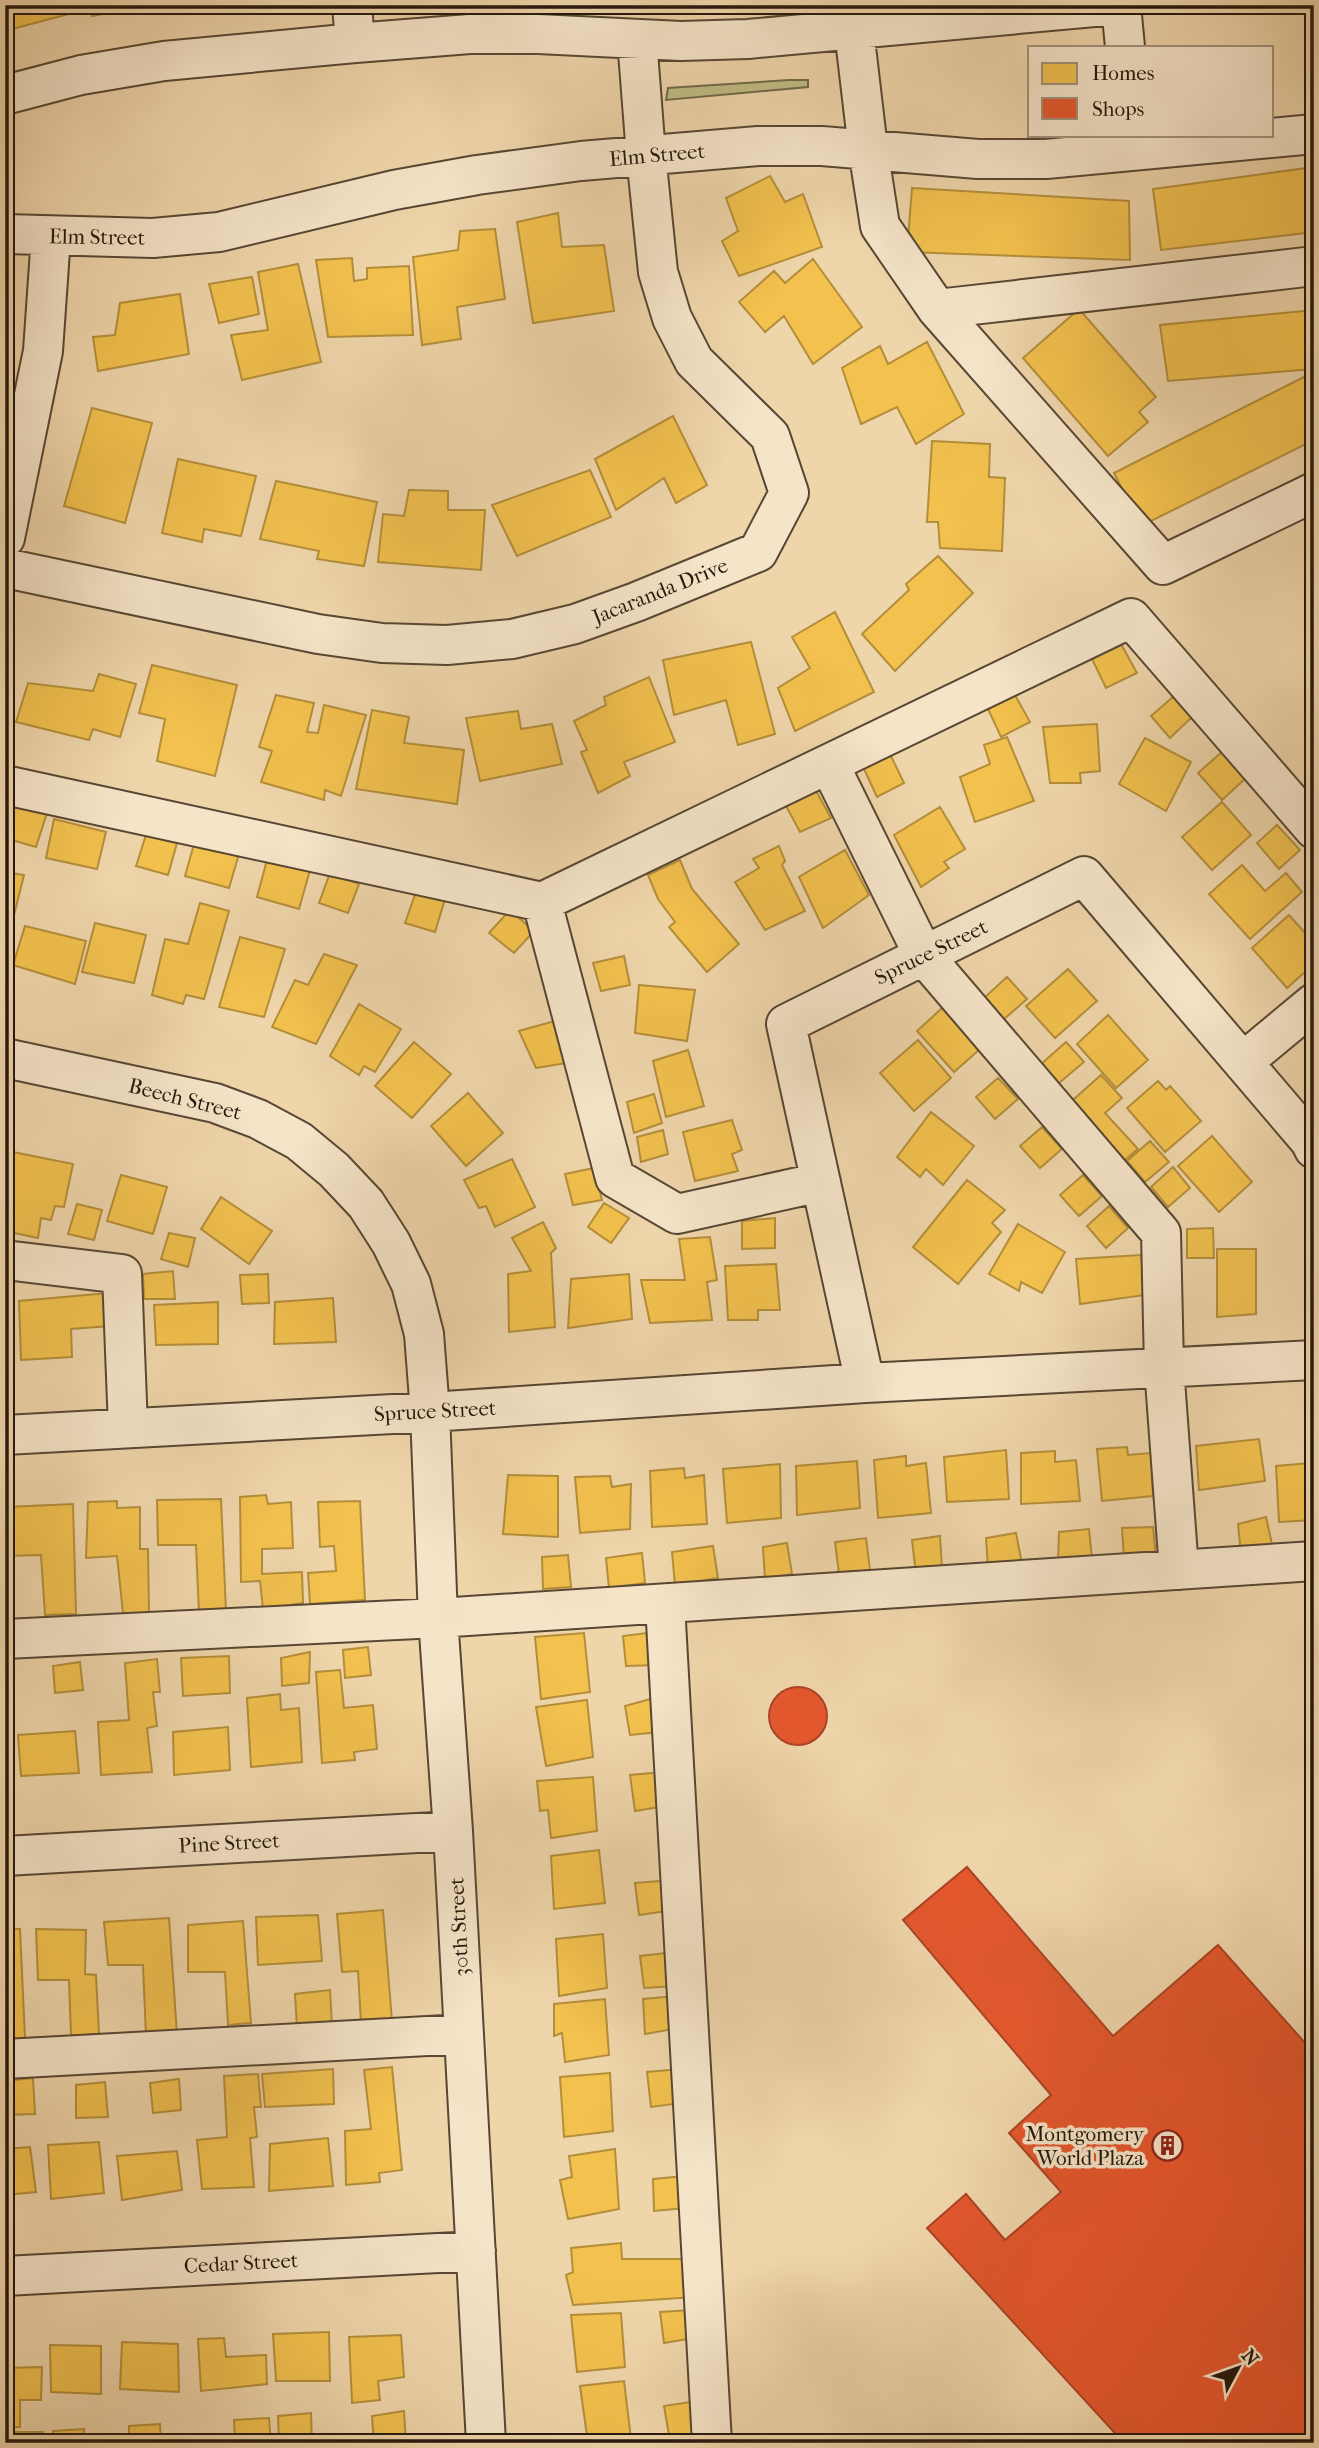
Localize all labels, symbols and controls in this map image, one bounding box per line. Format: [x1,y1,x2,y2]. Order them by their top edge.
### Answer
legend [1028,46,1274,136]
text: Homes [1092,61,1155,85]
text: Shops [1092,97,1145,121]
street label: Elm Street [608,139,706,171]
street label: Elm Street [49,224,146,250]
street label: Jacaranda Drive [587,553,731,630]
street label: Spruce Street [871,914,992,990]
street label: Beech Street [126,1073,244,1125]
street label: Spruce Street [373,1396,497,1426]
street label: Pine Street [178,1828,281,1858]
street label: 30th Street [444,1876,474,1977]
place label: Montgomery World Plaza [1025,2122,1145,2170]
building icon: Montgomery World Plaza [1150,2129,1184,2163]
street label: Cedar Street [183,2248,299,2278]
north arrow [1204,2332,1274,2402]
text: N [1237,2345,1263,2371]

